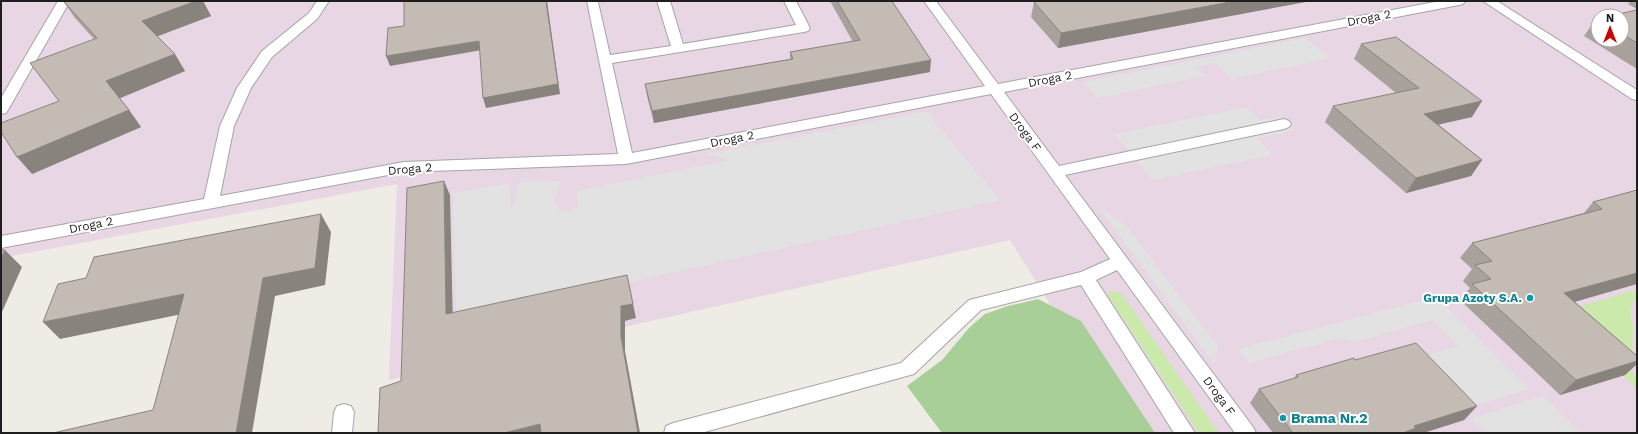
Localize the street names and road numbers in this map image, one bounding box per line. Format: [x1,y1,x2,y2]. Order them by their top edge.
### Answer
street label: Droga 2 [1346,7,1392,29]
street label: Droga 2 [1027,68,1073,90]
street label: Droga F [1006,110,1044,154]
street label: Droga 2 [709,128,755,150]
street label: Droga 2 [387,160,433,178]
street label: Droga 2 [68,214,114,236]
street label: Droga F [1200,374,1238,418]

